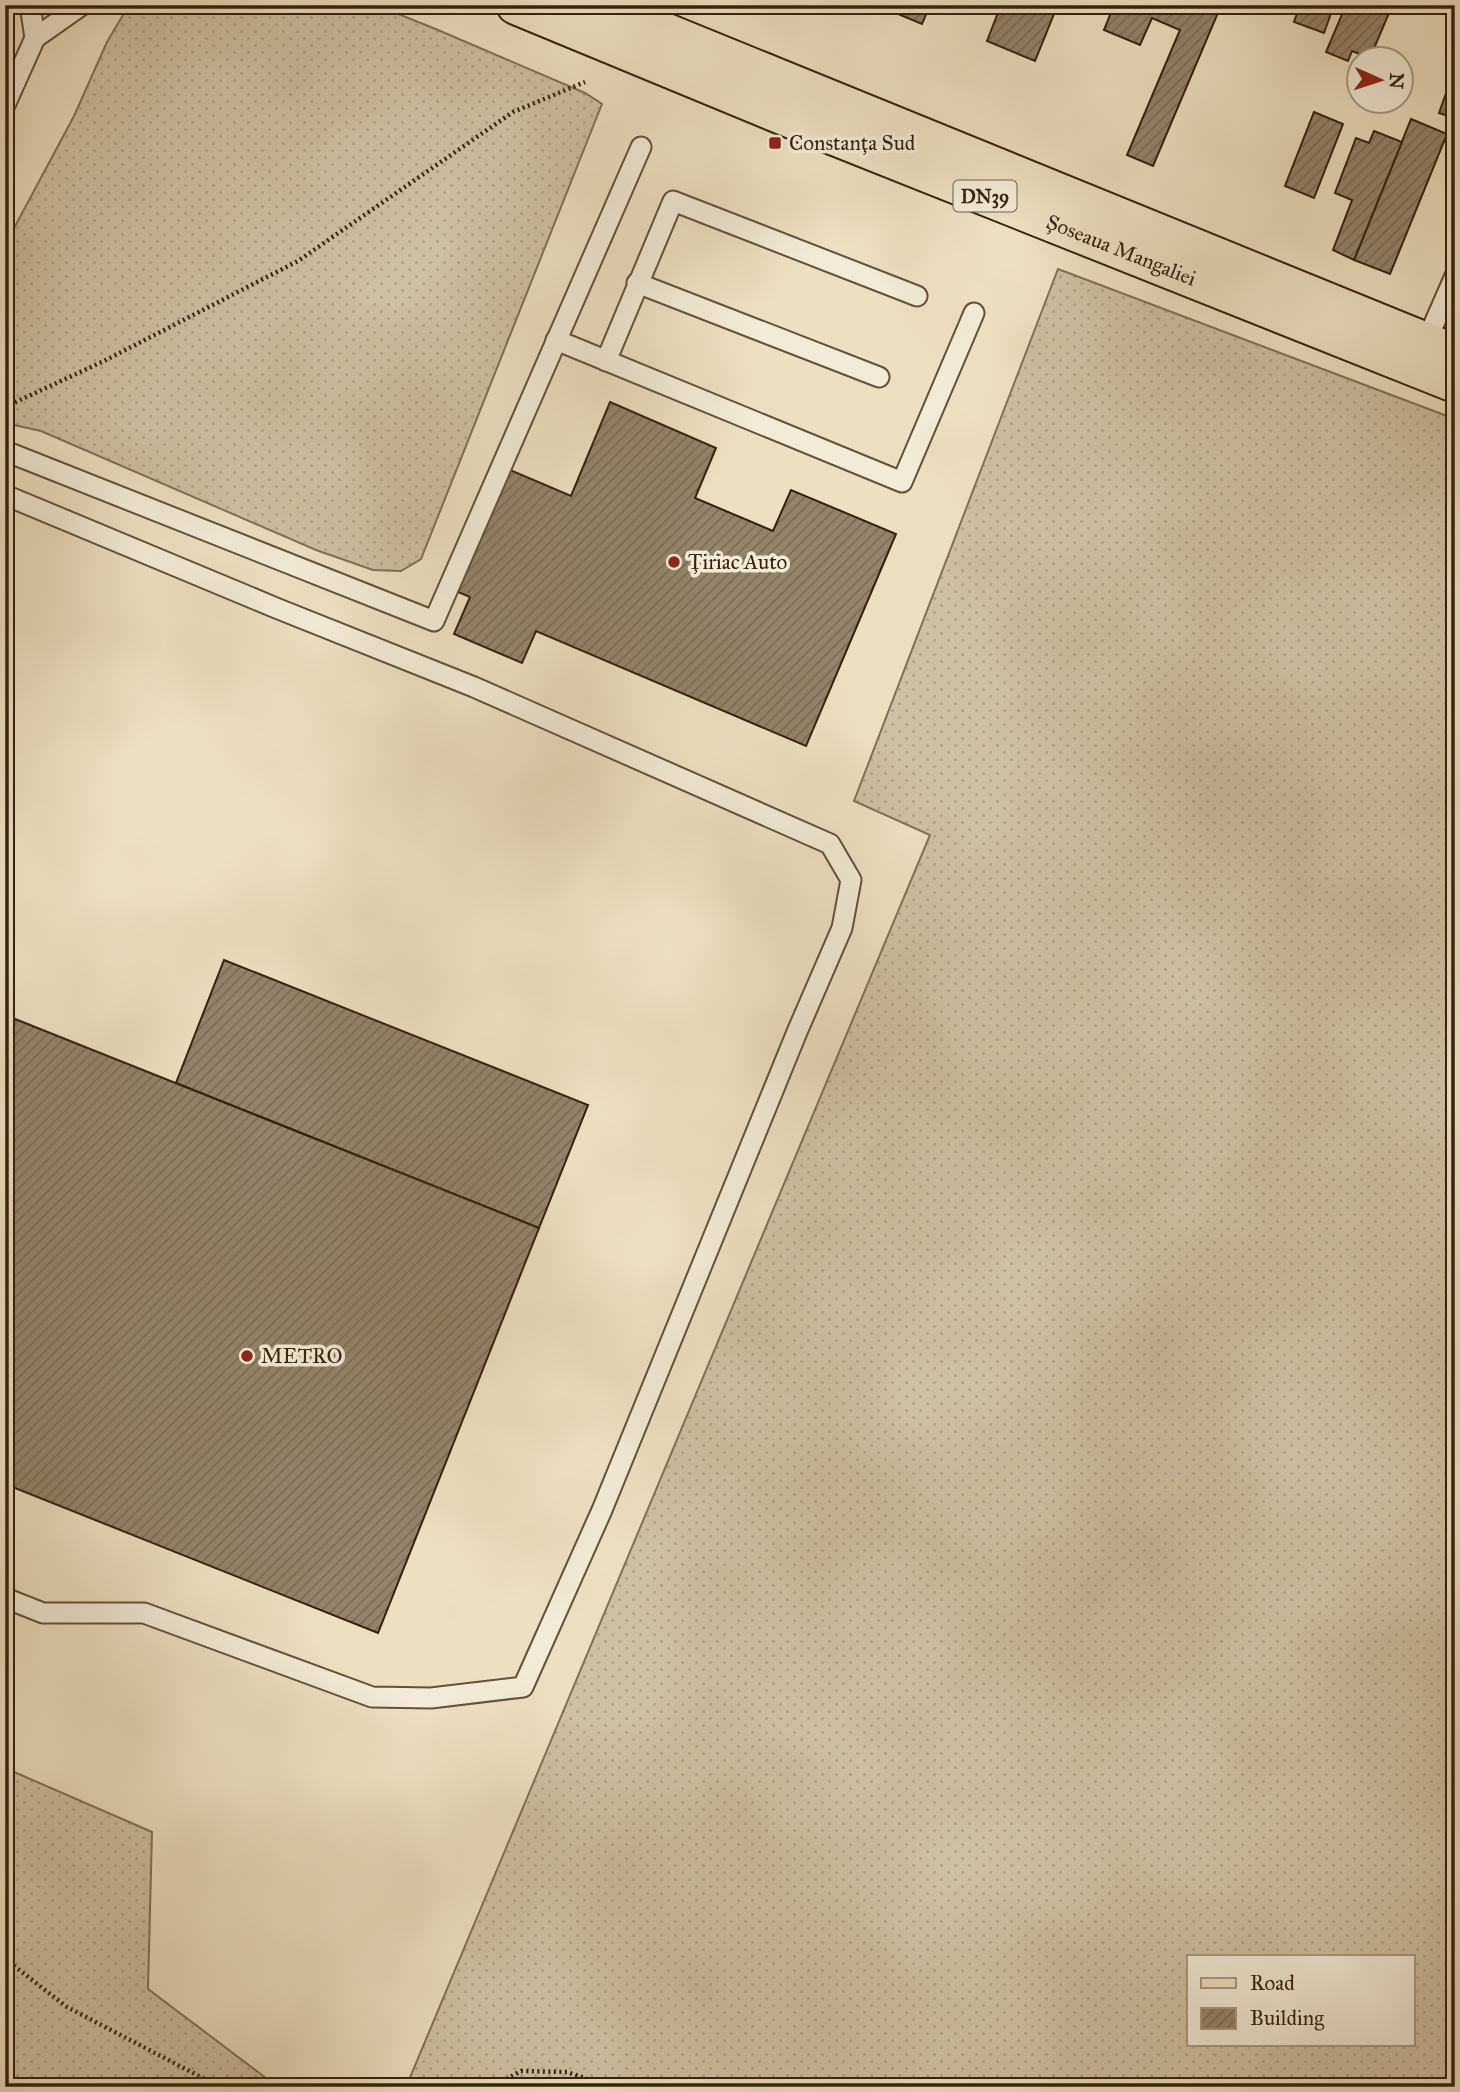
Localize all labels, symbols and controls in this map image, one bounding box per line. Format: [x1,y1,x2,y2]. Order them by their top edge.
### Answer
north arrow [1344,46,1414,116]
text: N [1385,72,1408,90]
place label: Constanța Sud [789,130,916,156]
marker: Constanța Sud [767,135,783,151]
road number: DN39 [954,180,1016,212]
street label: Șoseaua Mangaliei [1042,209,1200,292]
place label: Țiriac Auto [688,549,788,575]
marker: Țiriac Auto [666,554,682,570]
place label: METRO [261,1343,342,1369]
marker: METRO [239,1348,255,1364]
legend [1187,1955,1414,2046]
text: Road [1250,1970,1295,1996]
text: Building [1250,2005,1324,2031]

